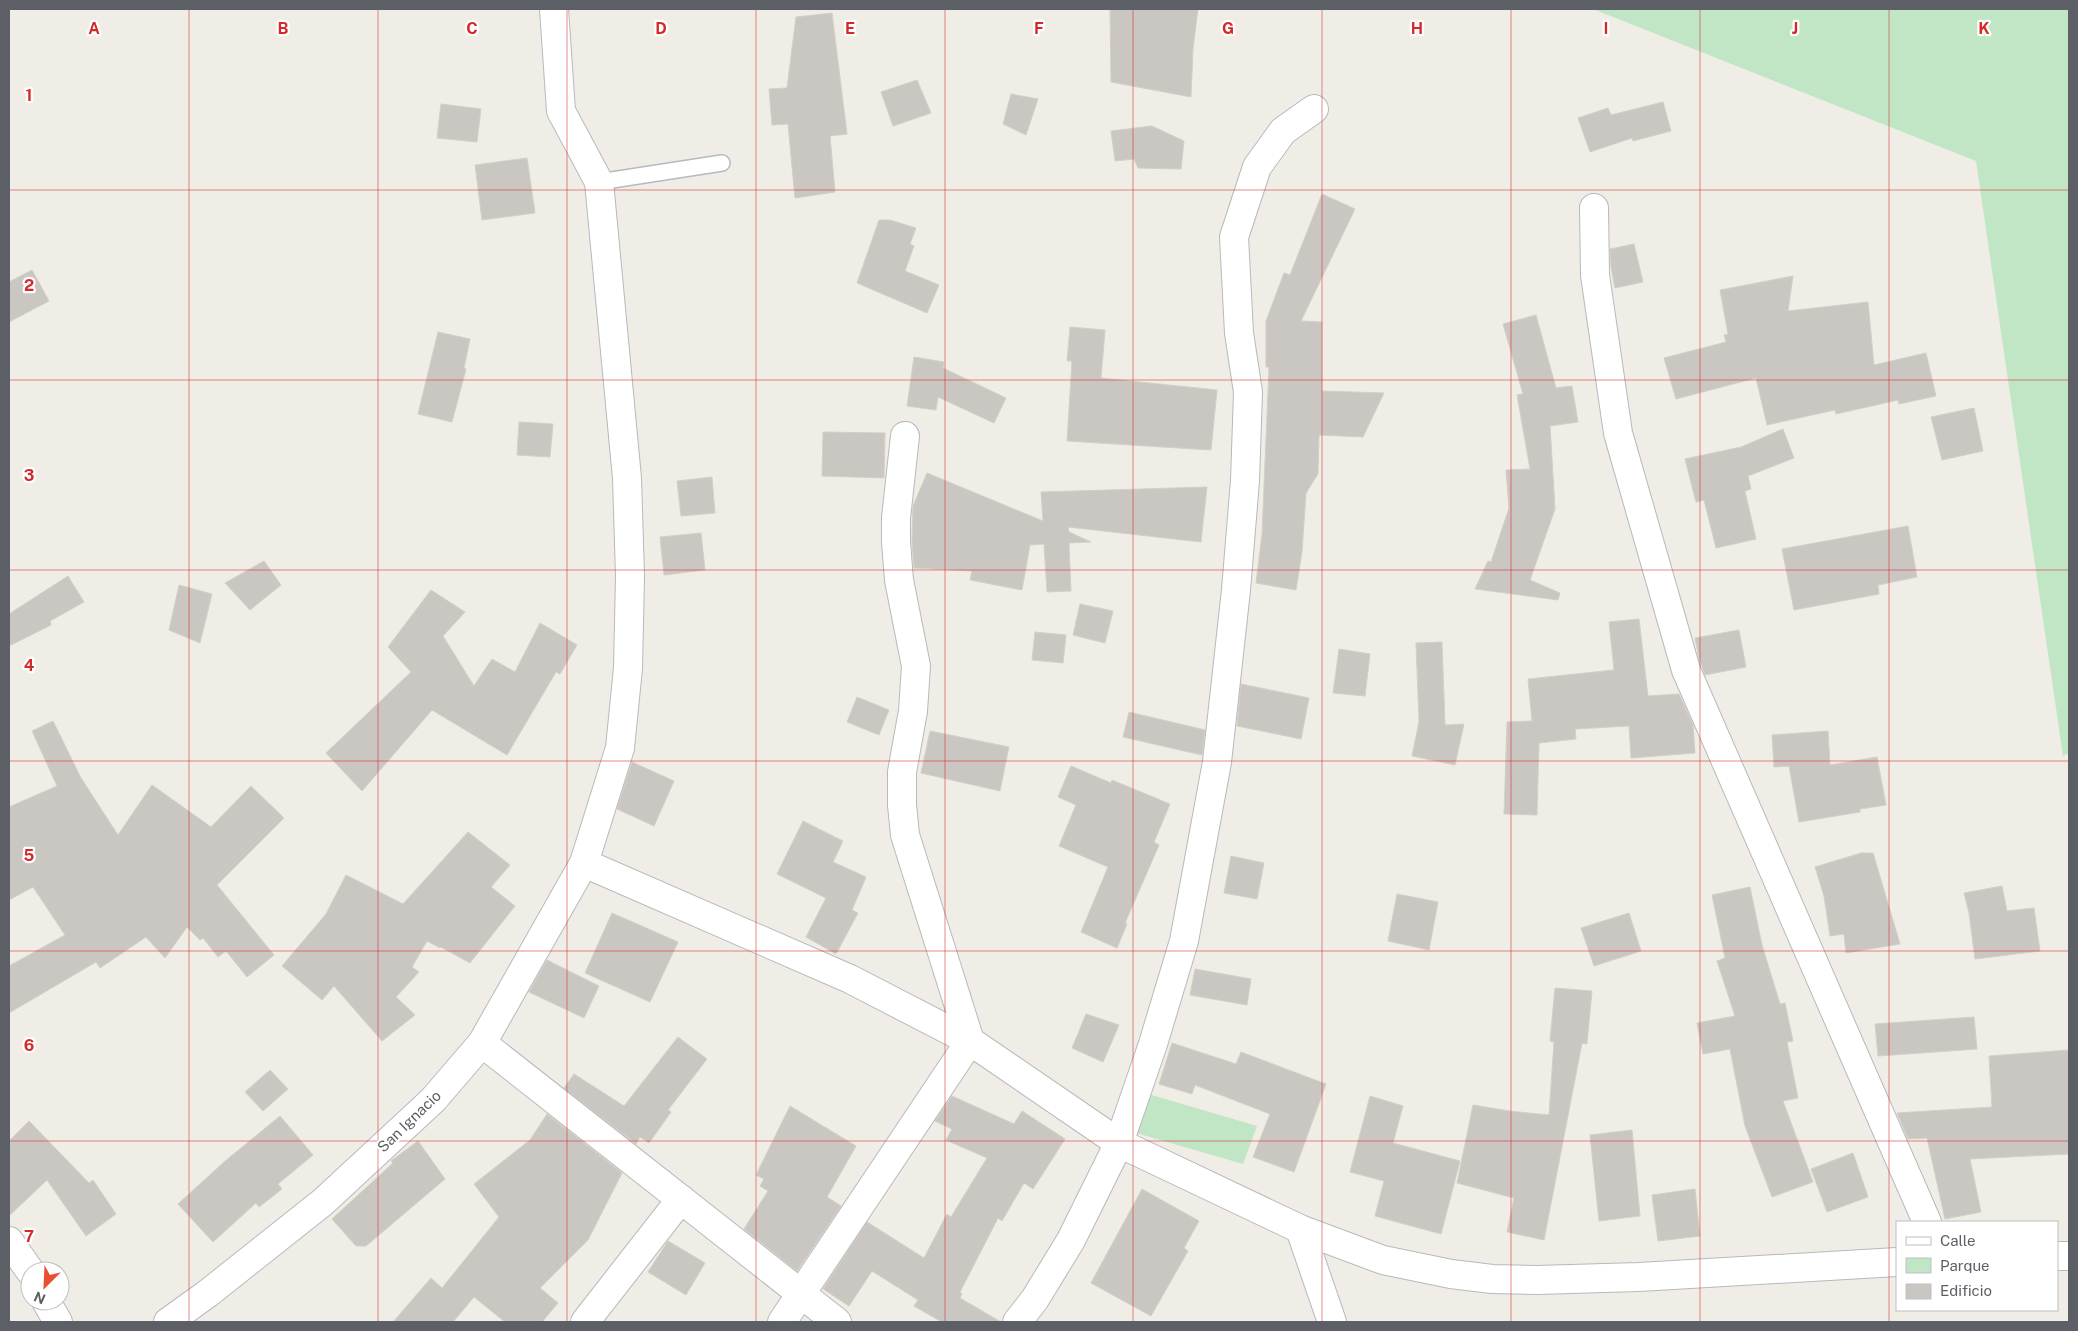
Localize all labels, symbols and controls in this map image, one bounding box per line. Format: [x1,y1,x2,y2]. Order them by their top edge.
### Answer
text: A [88,19,100,38]
text: B [278,19,289,38]
text: C [466,19,478,38]
text: D [655,19,667,38]
text: E [845,19,855,38]
text: F [1034,19,1044,38]
text: G [1222,19,1234,38]
text: H [1411,19,1423,38]
text: I [1604,19,1608,38]
text: J [1792,19,1798,38]
text: K [1978,19,1990,38]
text: 1 [26,86,32,105]
text: 2 [24,276,34,295]
text: 3 [24,466,34,485]
text: 4 [24,656,35,675]
text: 5 [24,846,35,865]
text: 6 [24,1036,34,1055]
street label: San Ignacio [374,1087,444,1155]
legend [1896,1221,2058,1311]
text: 7 [24,1227,34,1246]
text: Calle [1940,1232,1976,1249]
text: Parque [1940,1257,1990,1274]
north arrow [20,1261,70,1311]
text: Edificio [1940,1282,1992,1299]
text: N [31,1288,48,1307]

